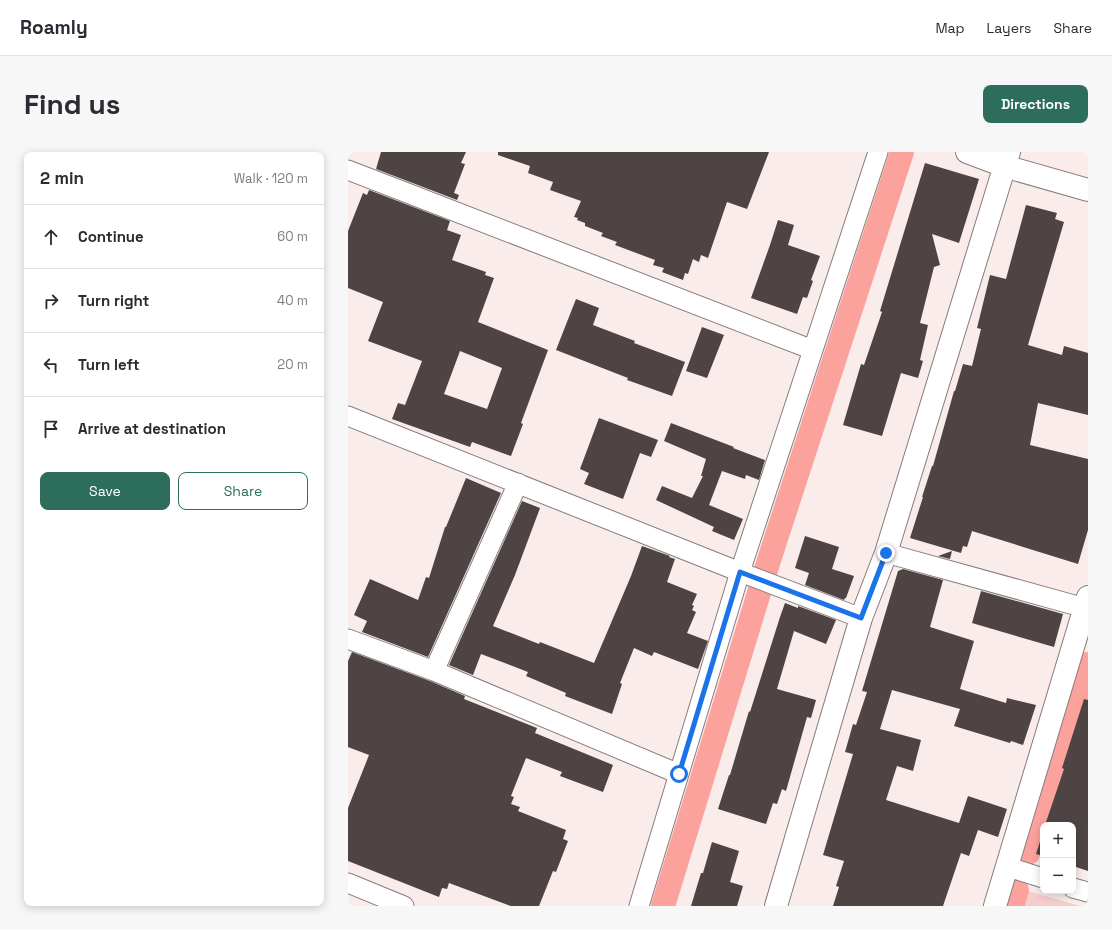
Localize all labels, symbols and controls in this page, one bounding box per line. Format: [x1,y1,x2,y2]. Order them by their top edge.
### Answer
text: Roamly [20,15,88,40]
text: Map [935,19,965,37]
text: Layers [987,19,1031,37]
text: Share [1053,19,1092,37]
button: Directions [983,85,1088,123]
text: Find us [24,86,121,122]
text: 2 min [40,167,84,189]
text: Walk · 120 m [234,170,308,187]
icon: ahead [40,226,62,248]
text: Continue [78,227,144,246]
text: 60 m [277,228,308,245]
icon: right [40,290,62,312]
text: Turn right [78,291,149,310]
text: 40 m [277,292,308,309]
icon: left [40,354,62,376]
text: Turn left [78,355,140,374]
text: 20 m [277,356,308,373]
icon: arrive [40,418,62,440]
text: Arrive at destination [78,419,226,438]
button: Save [40,472,170,510]
button: Share [178,472,308,510]
route end [877,544,895,562]
route start [670,765,688,783]
map controls [1040,822,1076,894]
button: + [1040,822,1076,858]
button: − [1040,858,1076,894]

